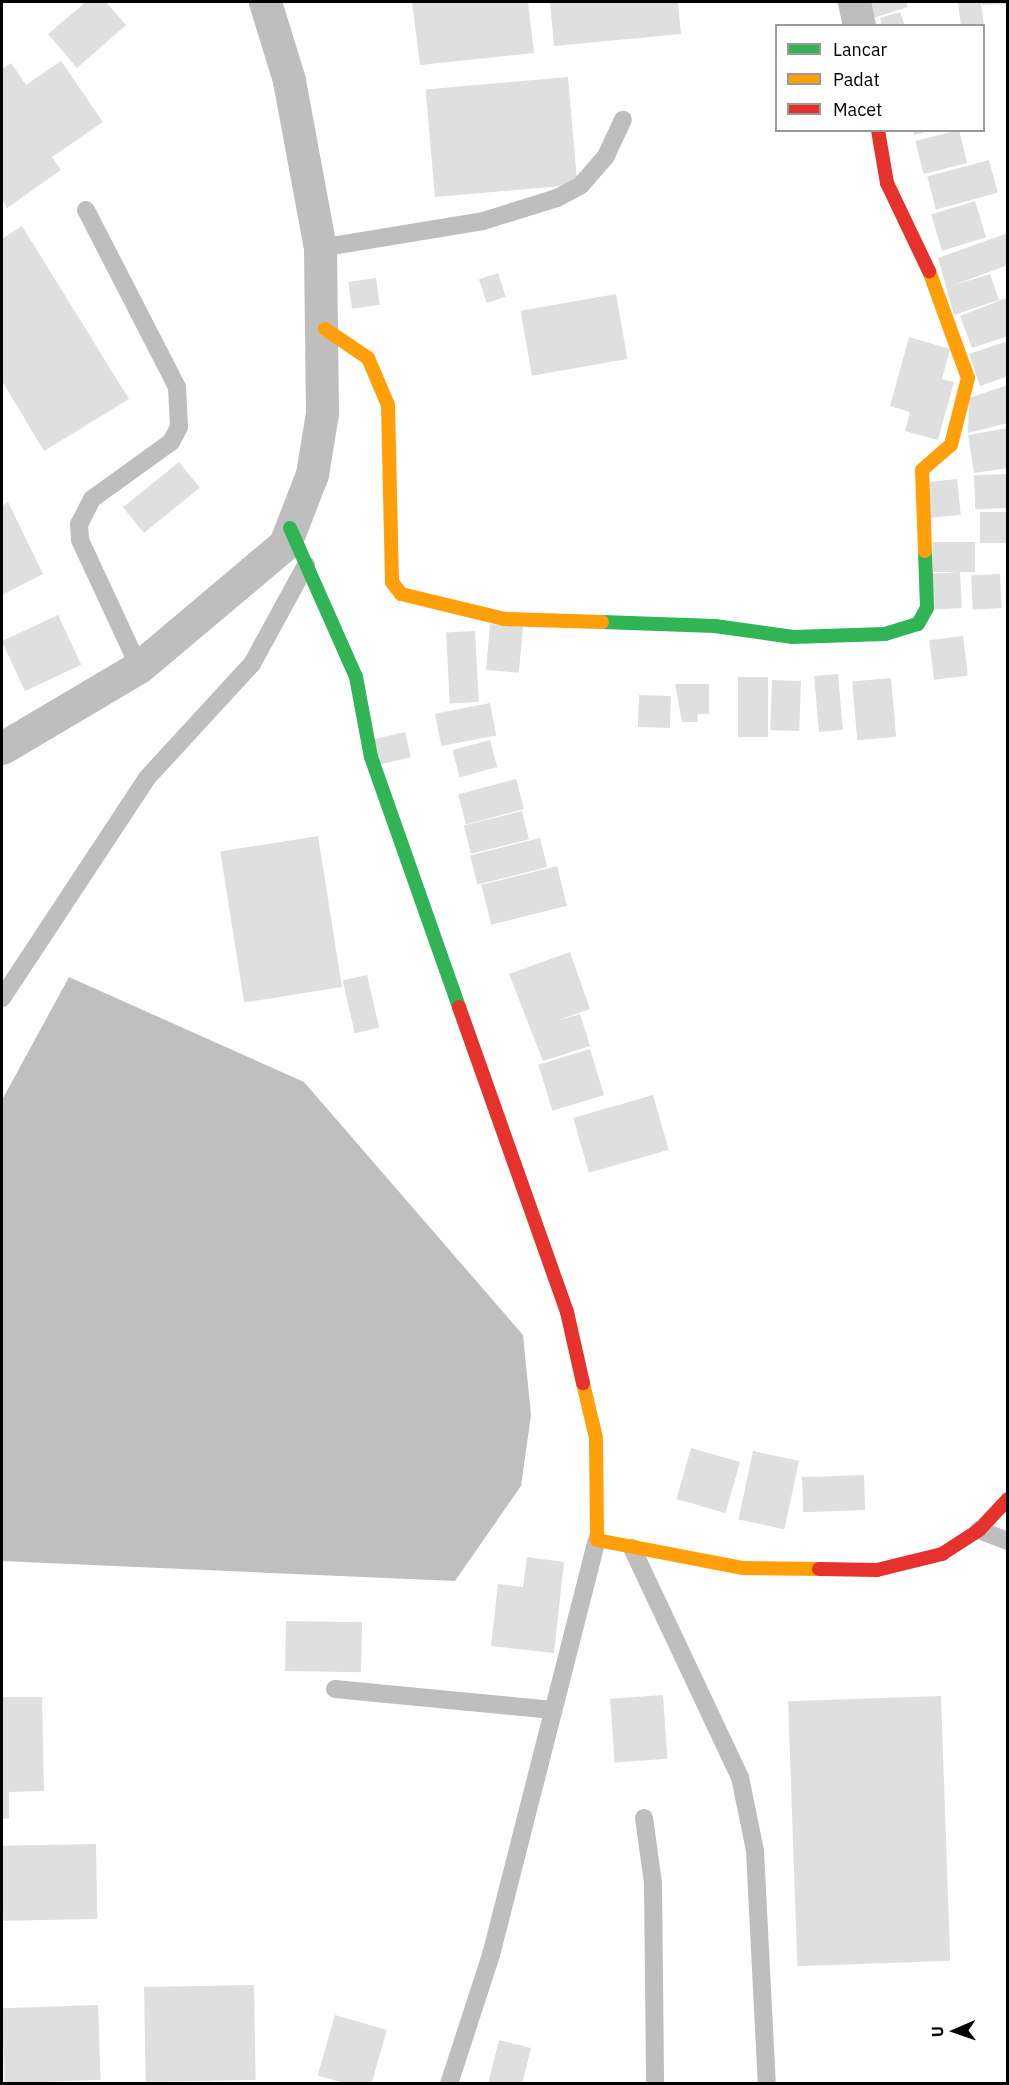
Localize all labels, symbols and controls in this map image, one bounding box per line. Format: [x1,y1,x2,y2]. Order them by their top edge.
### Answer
legend [775,24,985,132]
text: Lancar [833,38,887,61]
text: Padat [833,68,880,91]
text: Macet [833,98,882,121]
north arrow [925,2001,985,2061]
text: U [927,2026,947,2038]

